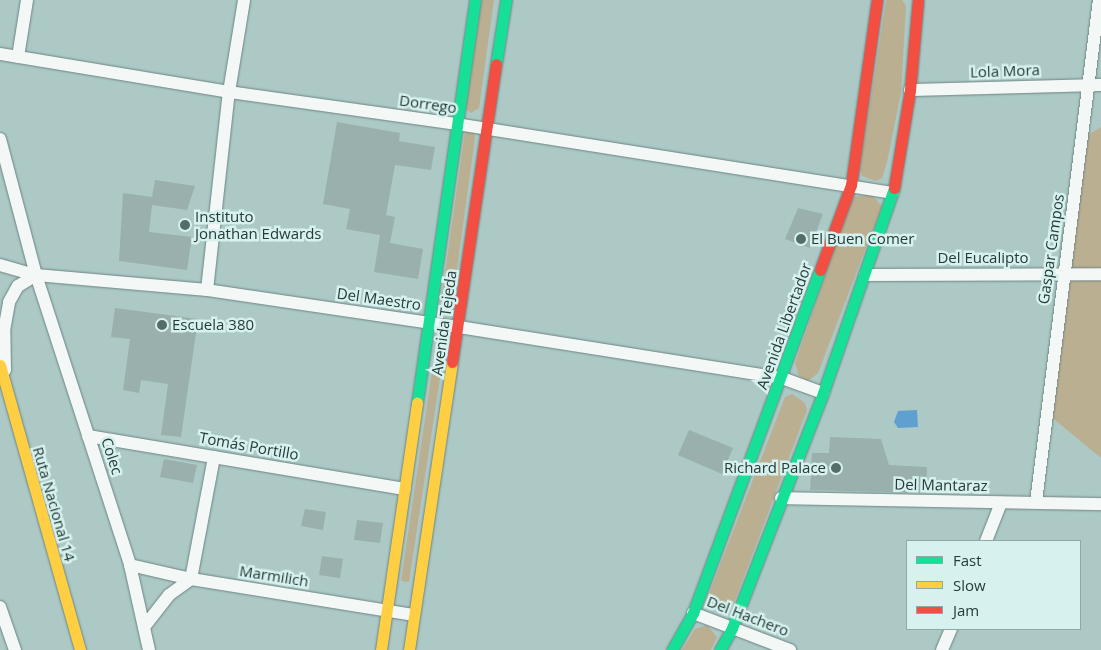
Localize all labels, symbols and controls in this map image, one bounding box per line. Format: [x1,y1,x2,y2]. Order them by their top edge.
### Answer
street label: Lola Mora [970,61,1040,81]
street label: Dorrego [398,91,458,117]
street label: Gaspar Campos [1034,193,1068,305]
place label: Instituto Jonathan Edwards [195,207,321,242]
marker: Instituto Jonathan Edwards [179,219,191,231]
place label: El Buen Comer [811,230,914,248]
marker: El Buen Comer [795,233,807,245]
street label: Del Eucalipto [937,249,1029,267]
street label: Avenida Libertador [753,260,815,392]
street label: Avenida Tejeda [428,269,460,377]
street label: Del Maestro [336,284,422,314]
place label: Escuela 380 [172,316,254,334]
marker: Escuela 380 [156,319,168,331]
street label: Tomás Portillo [198,428,300,464]
street label: Colec [98,435,126,477]
street label: Ruta Nacional 14 [29,445,79,563]
place label: Richard Palace [724,459,826,477]
marker: Richard Palace [830,462,842,474]
street label: Del Mantaraz [894,475,988,495]
legend [906,540,1081,630]
text: Fast [953,550,982,570]
street label: Marmilich [238,562,310,590]
text: Slow [953,575,986,595]
street label: Del Hachero [704,592,792,640]
text: Jam [953,600,979,620]

